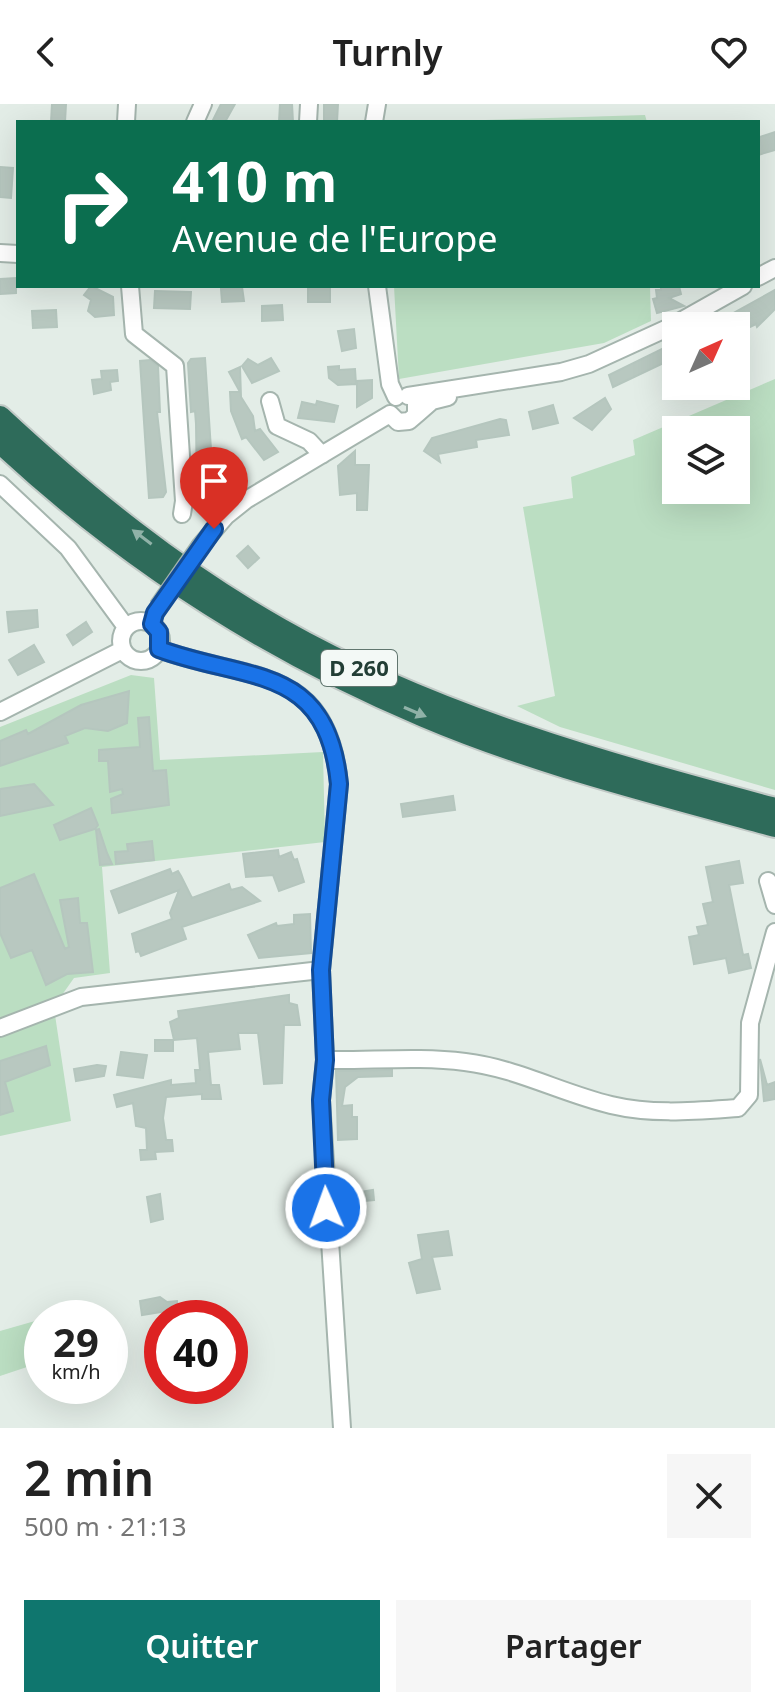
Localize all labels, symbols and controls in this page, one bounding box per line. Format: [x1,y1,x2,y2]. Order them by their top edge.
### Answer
text: Turnly [332,28,443,77]
icon: back [24,30,68,74]
icon: heart [707,30,751,74]
text: 410 m [172,142,337,218]
icon: right [40,152,144,256]
text: Avenue de l'Europe [172,214,498,263]
north arrow [662,312,750,400]
map controls [662,312,750,504]
button: layers [662,416,750,504]
pin [180,447,248,529]
icon: arrive [192,459,236,503]
one-way arrow [132,530,152,546]
road number: D 260 [321,650,397,686]
one-way arrow [403,706,427,719]
position arrow [284,1166,368,1250]
speed limit sign: 40 [144,1300,248,1404]
text: 29 [53,1314,99,1369]
text: km/h [51,1358,101,1385]
text: 2 min [24,1445,154,1510]
button: close [667,1454,751,1538]
text: 500 m · 21:13 [24,1508,187,1544]
button: Quitter [24,1600,380,1692]
button: Partager [396,1600,751,1692]

